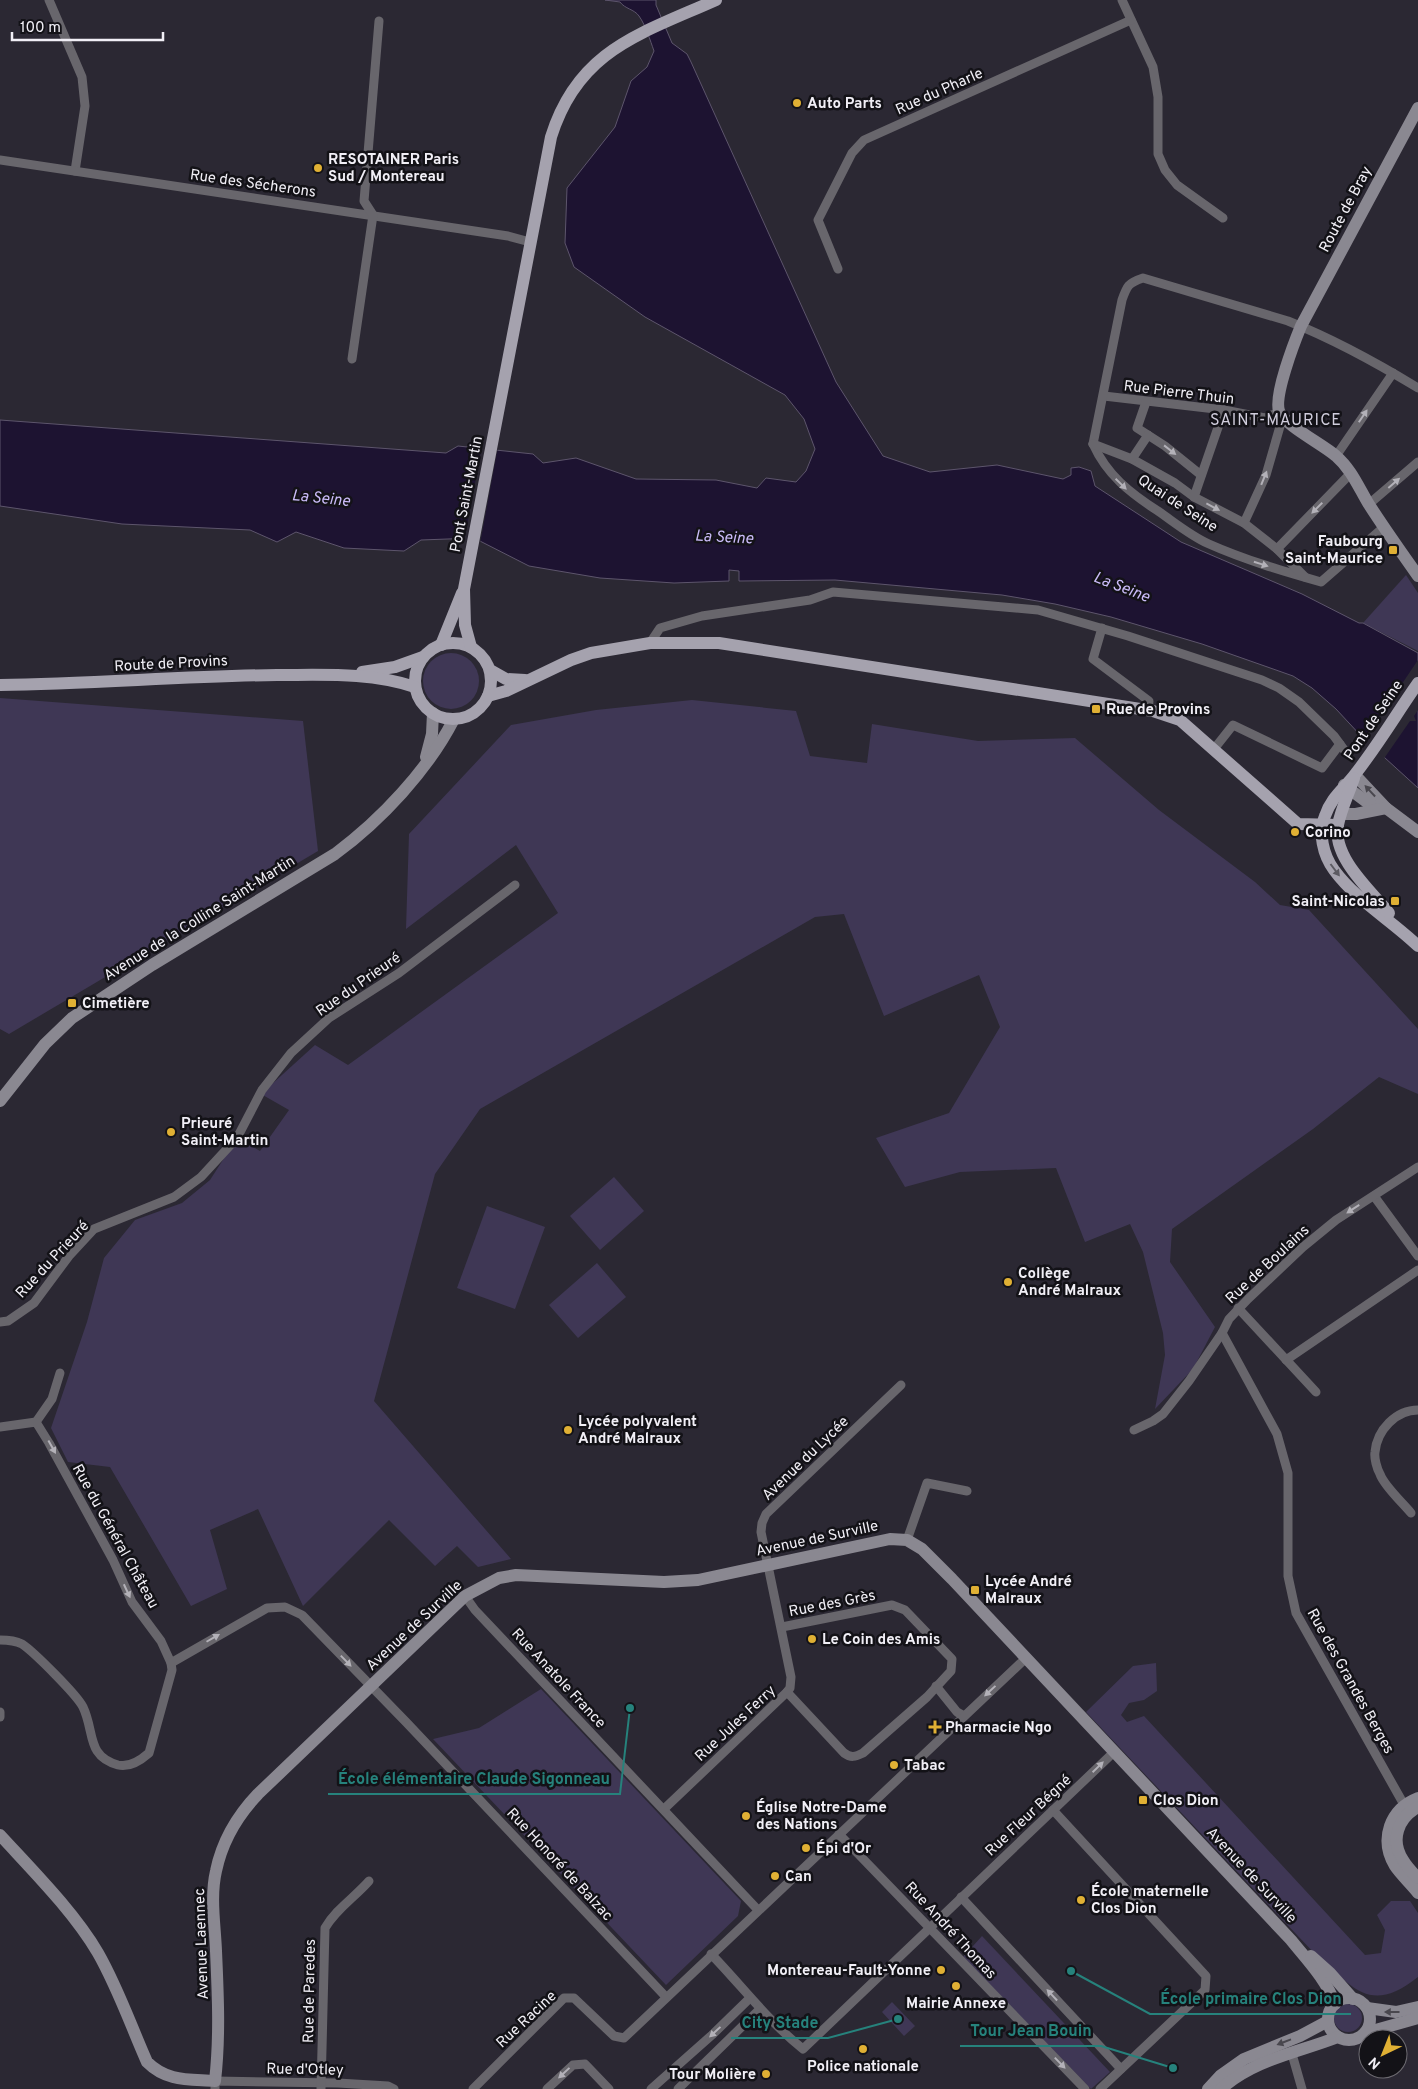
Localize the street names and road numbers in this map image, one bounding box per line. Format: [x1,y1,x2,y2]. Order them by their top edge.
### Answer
street label: Rue du Pharle [893,65,986,120]
street label: Route de Bray [1316,163,1377,256]
street label: Rue des Sécherons [189,166,317,203]
street label: Rue Pierre Thuin [1122,377,1235,410]
street label: Pont Saint-Martin [447,434,488,554]
street label: Quai de Seine [1133,471,1221,537]
street label: Route de Provins [114,652,228,677]
street label: Pont de Seine [1340,677,1408,765]
street label: Avenue de la Colline Saint-Martin [101,852,299,986]
street label: Rue du Prieuré [313,949,405,1021]
street label: Rue du Prieuré [12,1217,94,1303]
street label: Rue de Boulains [1222,1221,1314,1309]
street label: Avenue du Lycée [759,1413,853,1505]
street label: Rue du Général Château [67,1461,162,1612]
street label: Avenue de Surville [754,1517,880,1562]
street label: Avenue de Surville [363,1577,467,1676]
street label: Rue des Grès [787,1587,877,1622]
street label: Rue des Grandes Berges [1302,1606,1398,1758]
street label: Rue Anatole France [507,1625,609,1733]
street label: Rue Jules Ferry [692,1682,781,1766]
street label: Rue Fleur Bégné [982,1771,1076,1861]
street label: Rue Honoré de Balzac [502,1805,616,1925]
street label: Avenue de Surville [1201,1824,1300,1928]
street label: Rue André Thomas [900,1878,1000,1984]
street label: Avenue Laennec [191,1888,214,2000]
street label: Rue de Paredes [300,1939,321,2043]
street label: Rue Racine [493,1987,561,2053]
street label: Rue d'Otley [266,2060,344,2081]

